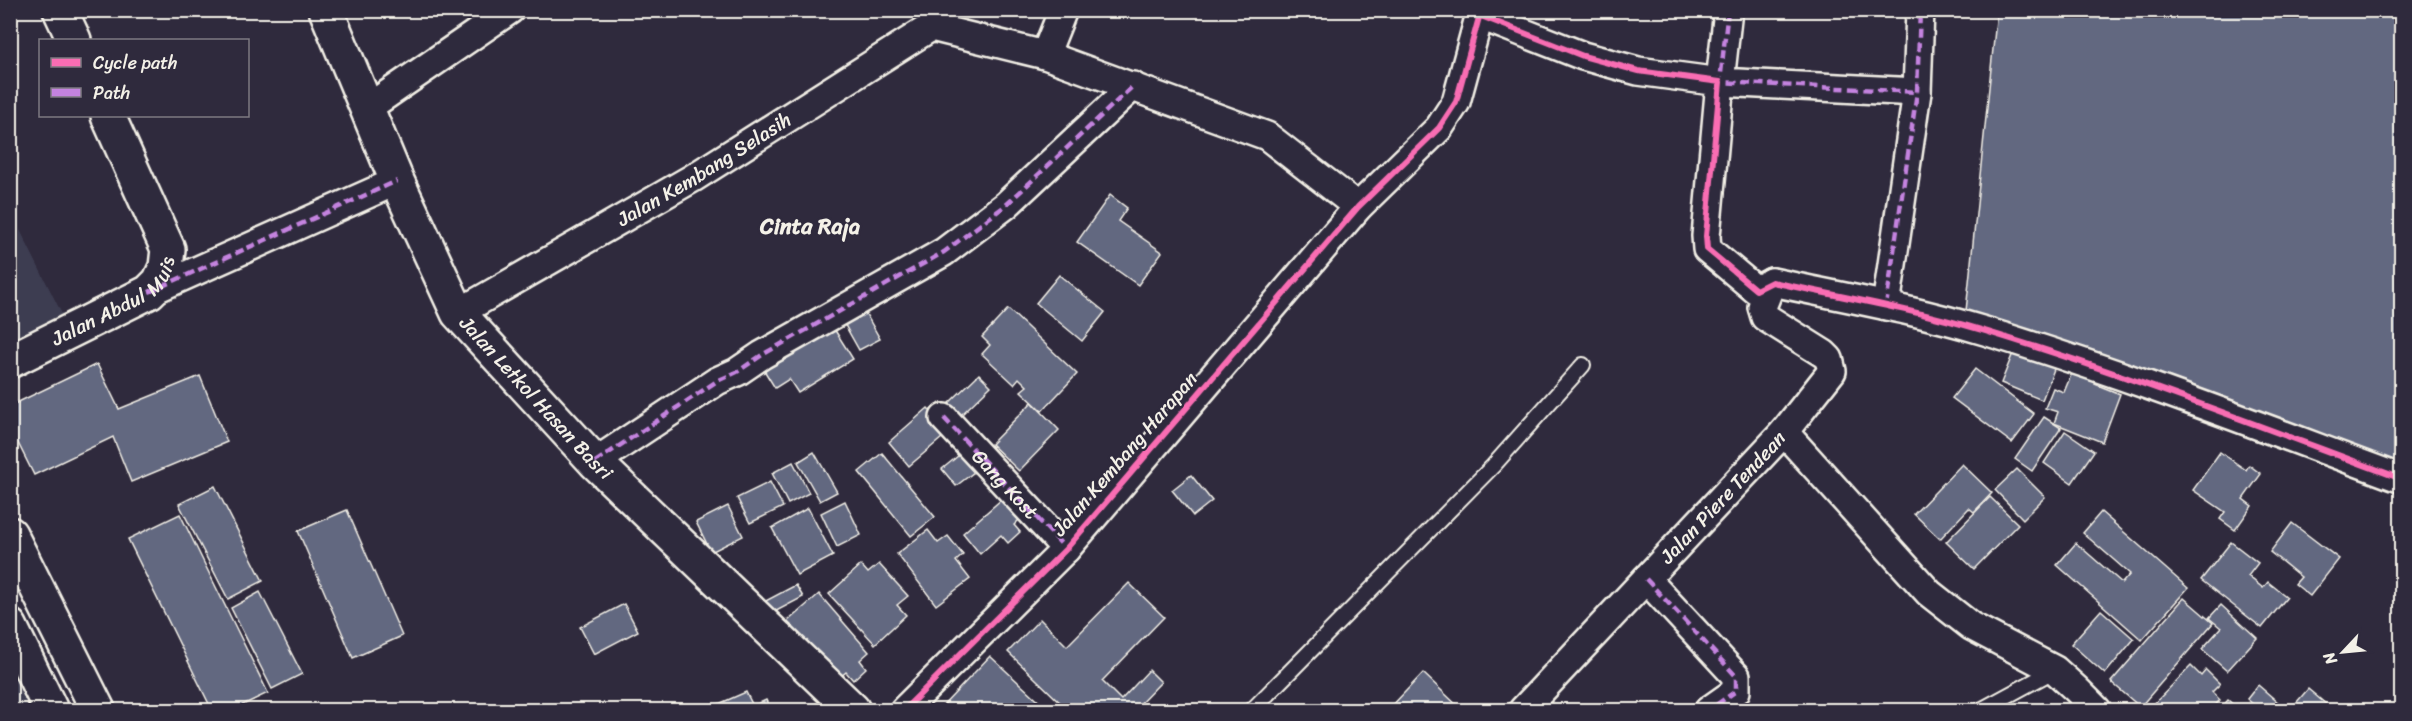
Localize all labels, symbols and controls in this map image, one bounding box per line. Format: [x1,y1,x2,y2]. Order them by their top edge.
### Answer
legend [39,39,249,117]
text: Cycle path [93,47,177,79]
text: Path [93,77,130,109]
street label: Jalan Kembang Selasih [609,102,798,236]
district label: Cinta Raja [759,207,860,246]
street label: Jalan Abdul Muis [44,254,185,356]
street label: Jalan Letkol Hasan Basri [450,307,623,490]
street label: Jalan Kembang Harapan [1042,363,1207,545]
street label: Jalan Piere Tendean [1650,422,1795,573]
street label: Gang Kost [963,440,1048,528]
north arrow [2313,622,2373,682]
text: N [2314,646,2346,671]

